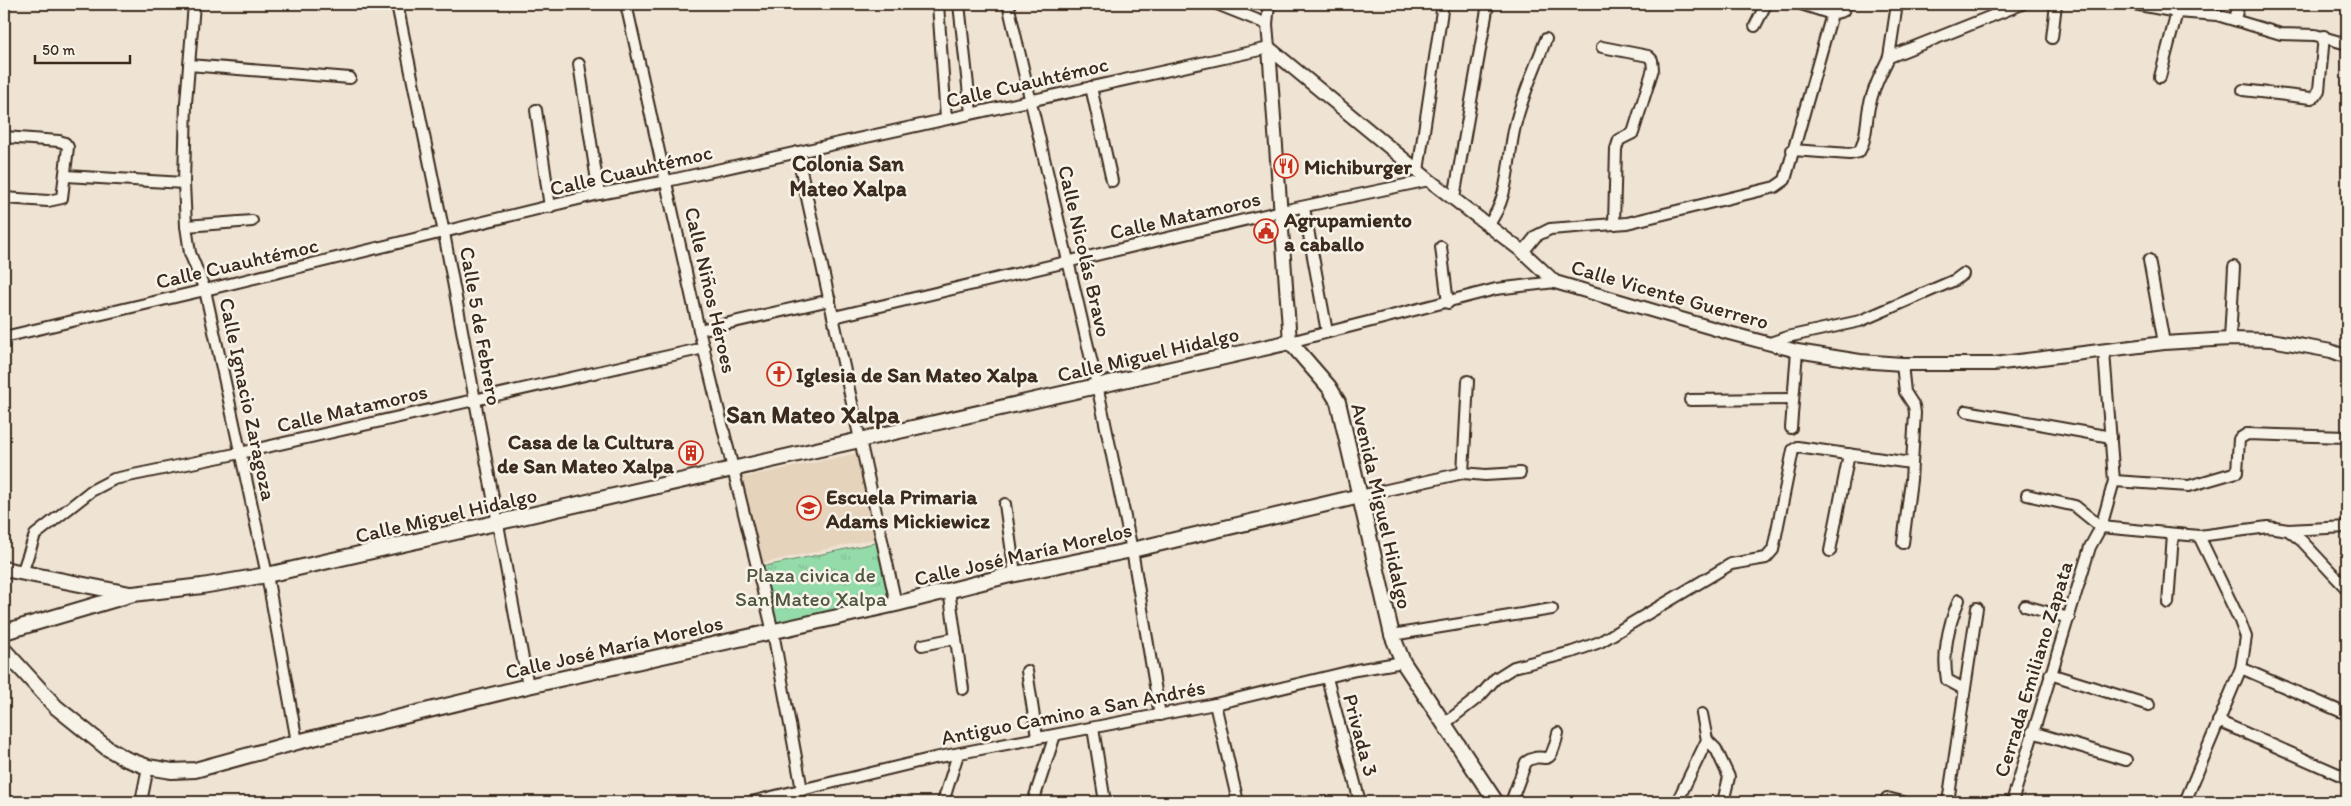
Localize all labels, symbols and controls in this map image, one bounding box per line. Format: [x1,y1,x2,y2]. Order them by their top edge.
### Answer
scale bar [35,32,130,64]
text: 50 m [42,41,75,59]
street label: Calle Cuauhtémoc [943,51,1111,113]
street label: Calle Cuauhtémoc [547,139,715,201]
district label: Colonia San Mateo Xalpa [789,150,907,202]
restaurant icon: Michiburger [1273,153,1299,179]
place label: Michiburger [1304,154,1413,180]
street label: Calle Nicolás Bravo [1053,163,1117,339]
street label: Calle Matamoros [1107,185,1263,245]
street label: Calle Niños Héroes [680,204,742,376]
place label: Agrupamiento a caballo [1283,207,1412,256]
public building icon: Agrupamiento a caballo [1253,218,1279,244]
street label: Calle Cuauhtémoc [153,232,321,294]
street label: Calle 5 de Febrero [455,245,507,407]
street label: Calle Vicente Guerrero [1568,254,1772,334]
street label: Calle Ignacio Zaragoza [214,295,282,503]
street label: Calle Miguel Hidalgo [1055,321,1241,387]
church icon: Iglesia de San Mateo Xalpa [766,361,792,387]
place label: Iglesia de San Mateo Xalpa [796,362,1039,388]
street label: Calle Matamoros [274,378,430,438]
district label: San Mateo Xalpa [726,400,900,430]
street label: Avenida Miguel Hidalgo [1346,401,1418,611]
place label: Casa de la Cultura de San Mateo Xalpa [497,429,675,479]
building icon: Casa de la Cultura de San Mateo Xalpa [678,440,704,466]
street label: Calle Miguel Hidalgo [353,482,539,548]
place label: Escuela Primaria Adams Mickiewicz [825,484,990,533]
school or university icon: Escuela Primaria Adams Mickiewicz [796,495,822,521]
street label: Calle José María Morelos [912,517,1134,591]
street label: Cerrada Emiliano Zapata [1988,558,2078,780]
park label: Plaza civica de San Mateo Xalpa [735,562,887,611]
street label: Calle José María Morelos [503,610,725,684]
street label: Antiguo Camino a San Andrés [939,674,1207,750]
street label: Privada 3 [1338,691,1384,779]

